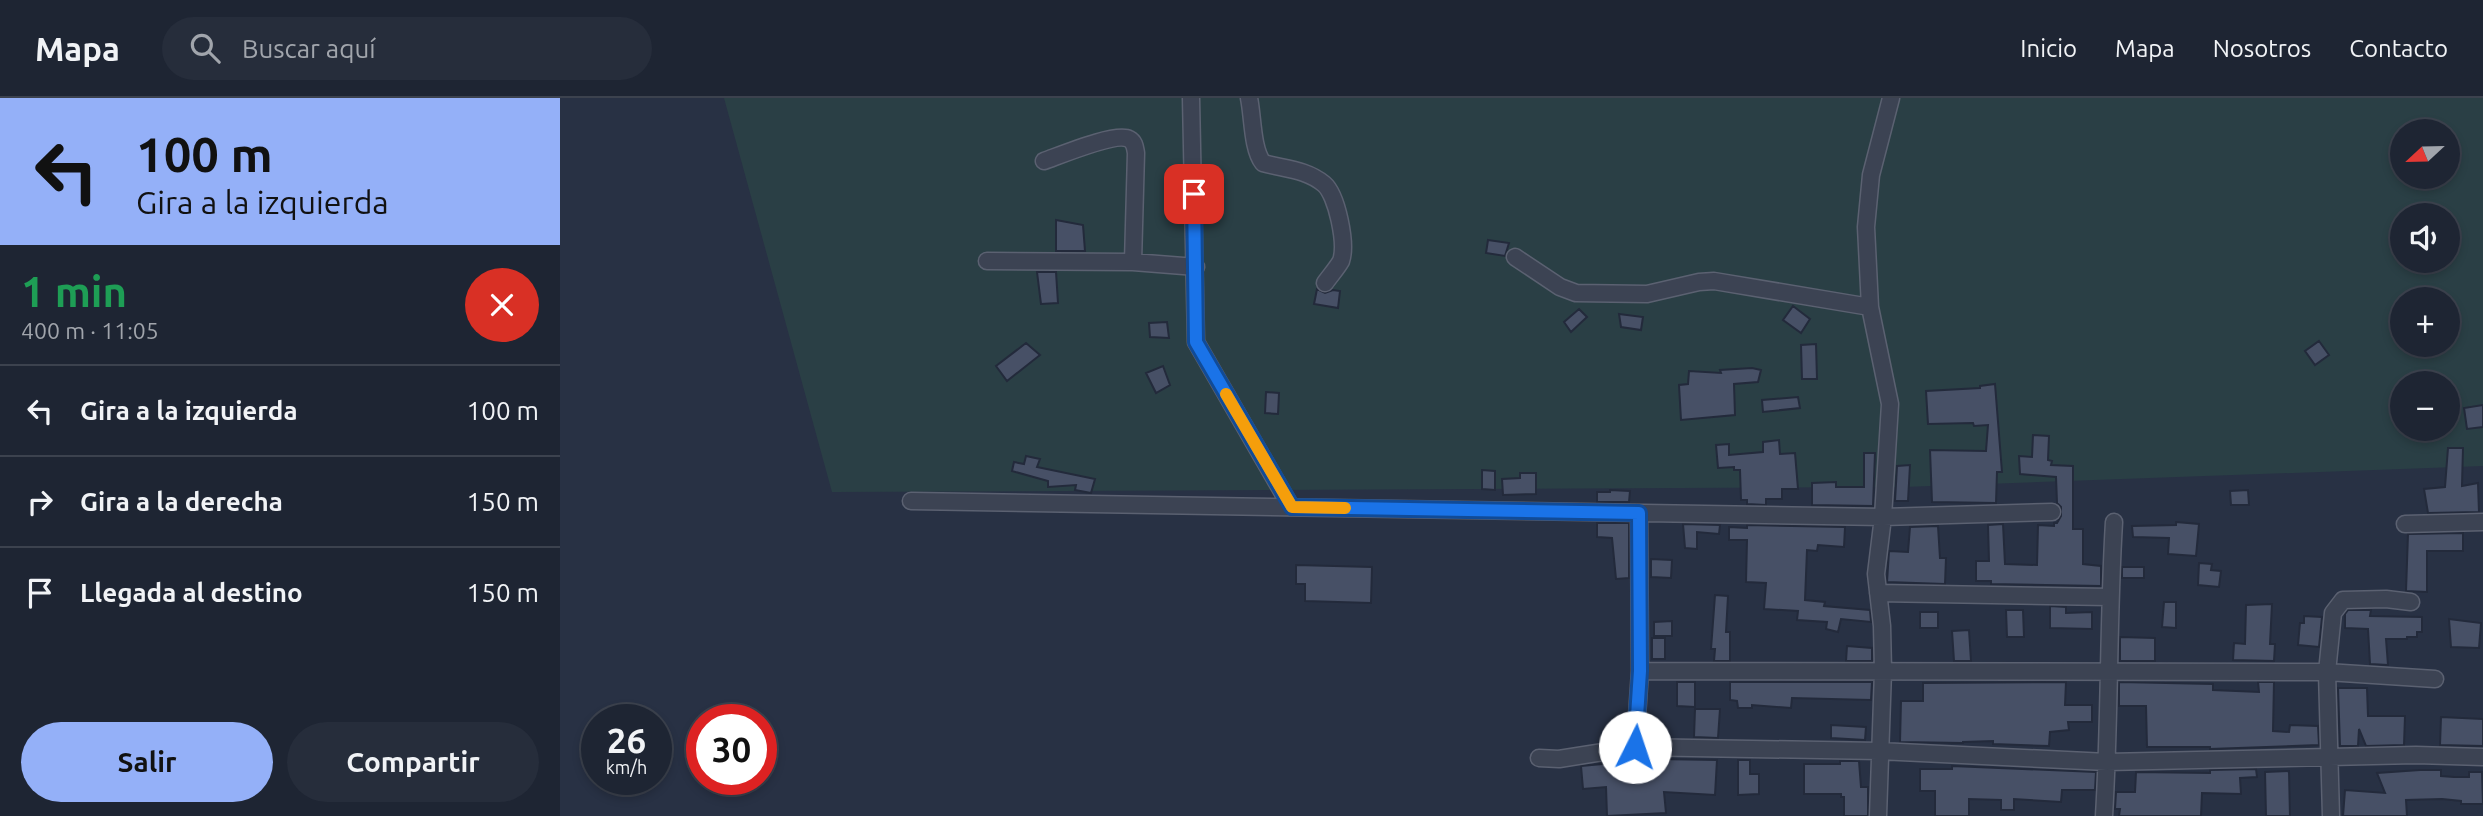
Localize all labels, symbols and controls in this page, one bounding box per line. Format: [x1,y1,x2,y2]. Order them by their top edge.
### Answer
search box [162,17,652,80]
icon: search [186,29,224,67]
text: Mapa [35,30,120,67]
text: Buscar aquí [242,34,376,63]
text: Inicio [2020,35,2077,62]
text: Mapa [2115,35,2175,62]
text: Nosotros [2213,35,2311,62]
text: Contacto [2349,35,2448,62]
north arrow [2390,119,2460,189]
map controls [2390,119,2460,441]
icon: left [21,126,112,217]
text: 100 m [136,126,273,181]
pin [1164,164,1224,224]
icon: arrive [1175,175,1213,213]
text: Gira a la izquierda [136,184,389,220]
button: sound [2390,203,2460,273]
text: 1 min [21,268,127,315]
button: close [465,268,539,342]
button: + [2390,287,2460,357]
text: 400 m · 11:05 [21,318,159,343]
button: − [2390,371,2460,441]
icon: left [21,392,59,430]
text: Gira a la izquierda [80,396,298,425]
text: 100 m [467,396,539,425]
icon: right [21,483,59,521]
text: Gira a la derecha [80,487,283,516]
text: 150 m [467,487,539,516]
icon: arrive [21,574,59,612]
text: Llegada al destino [80,578,303,607]
text: 150 m [467,578,539,607]
speed limit sign: 30 [686,704,777,795]
position arrow [1598,710,1672,784]
text: 26 [607,720,646,760]
button: Salir [21,722,273,802]
button: Compartir [287,722,539,802]
text: km/h [606,757,647,777]

